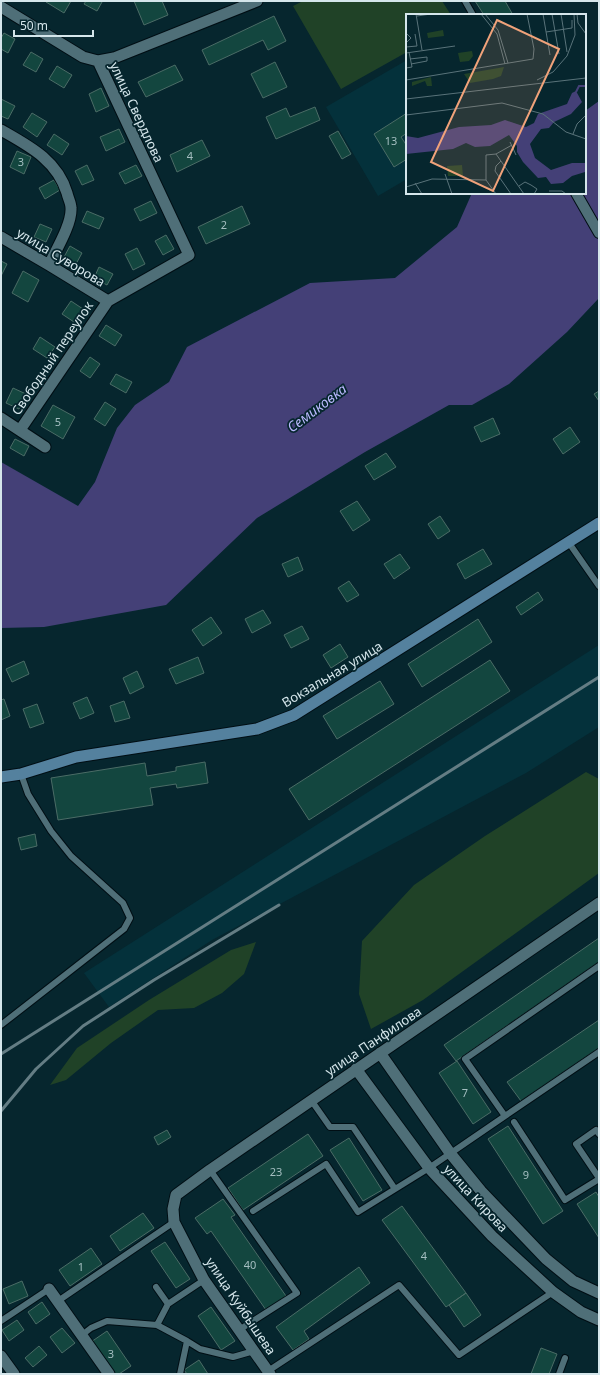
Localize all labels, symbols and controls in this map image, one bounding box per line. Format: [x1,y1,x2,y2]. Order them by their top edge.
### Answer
scale bar [14,12,93,38]
inset map [406,14,586,194]
text: 50 m [20,17,48,34]
street label: улица Свердлова [106,59,168,165]
house number: 13 [385,133,397,148]
house number: 4 [187,148,194,163]
house number: 3 [18,154,24,169]
house number: 2 [221,217,227,232]
street label: улица Суворова [13,223,109,291]
street label: Свободный переулок [7,297,97,419]
water label: Семиковка [283,379,350,436]
house number: 5 [55,414,61,429]
street label: Вокзальная улица [278,637,386,711]
street label: улица Панфилова [321,1002,425,1080]
house number: 7 [462,1085,468,1100]
street label: улица Кирова [440,1160,512,1236]
house number: 23 [270,1164,282,1179]
house number: 9 [523,1167,529,1182]
house number: 4 [421,1248,428,1263]
street label: улица Куйбышева [202,1254,280,1358]
house number: 40 [244,1257,256,1272]
house number: 1 [78,1259,84,1274]
house number: 3 [108,1346,114,1361]

